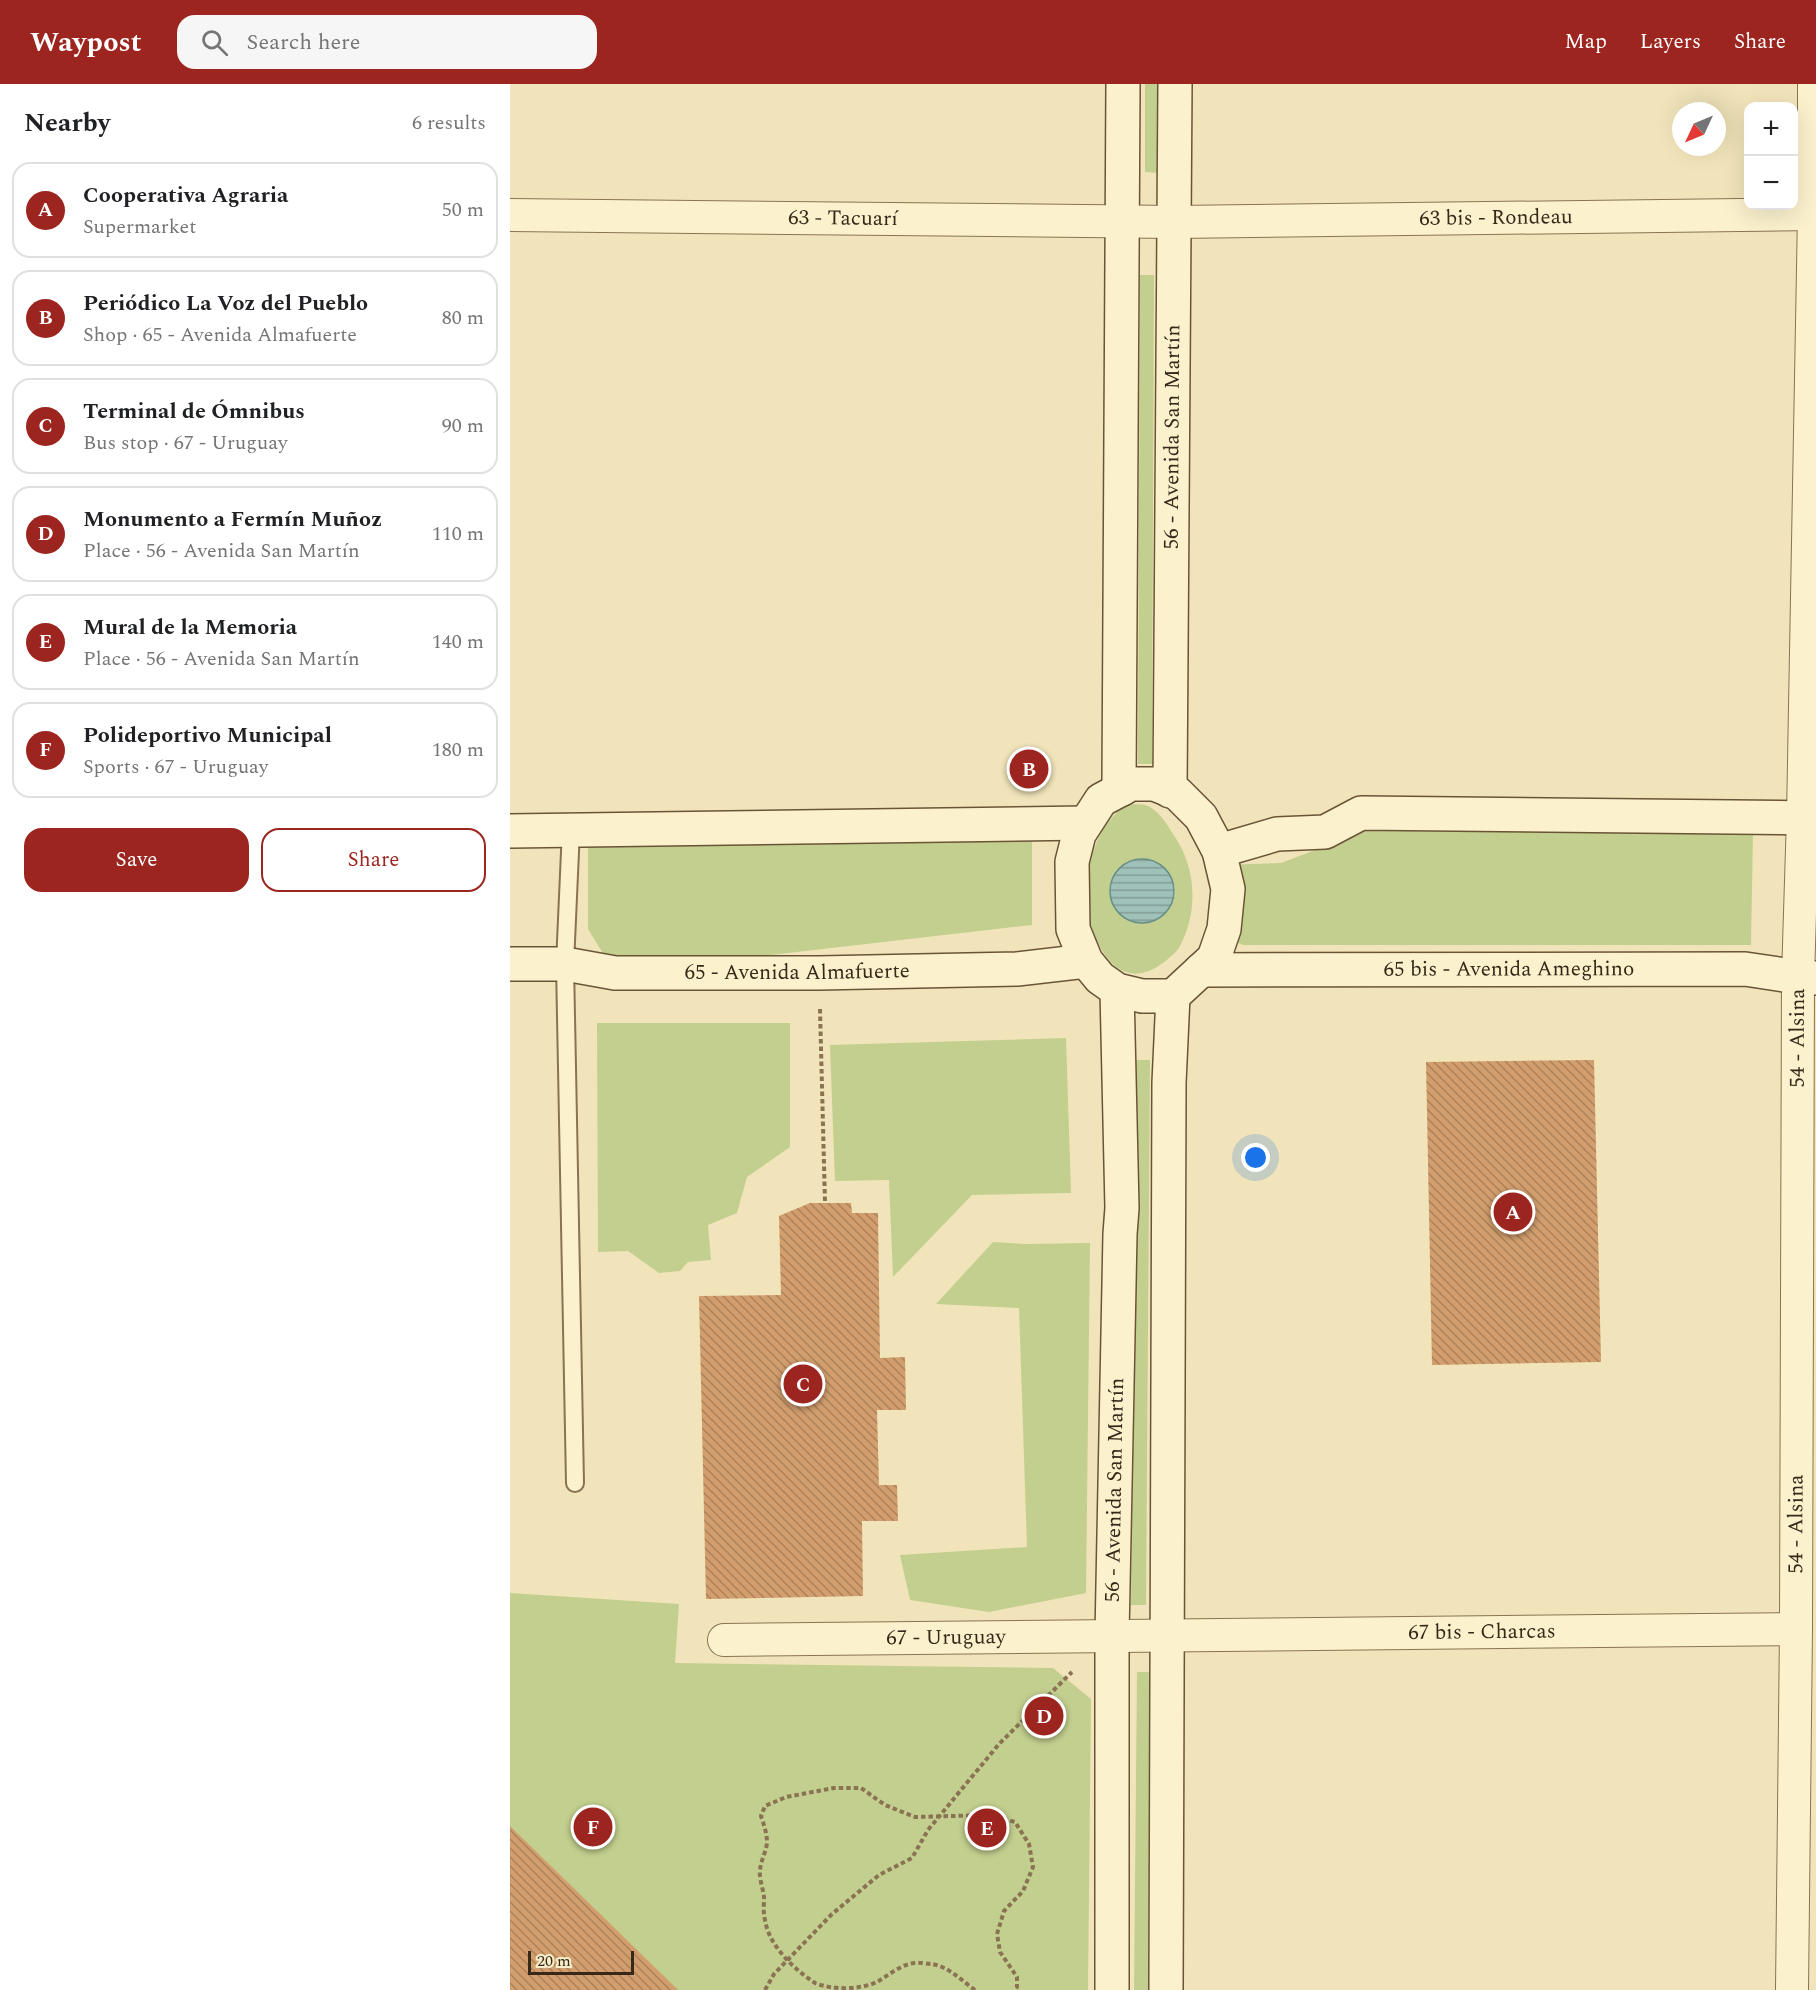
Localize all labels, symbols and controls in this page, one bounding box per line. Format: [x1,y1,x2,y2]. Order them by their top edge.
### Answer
search box [177,15,597,69]
text: Waypost [30,21,141,64]
icon: search [198,26,231,59]
text: Search here [246,26,361,59]
text: Map [1565,26,1607,58]
text: Layers [1640,26,1701,58]
text: Share [1734,26,1786,58]
north arrow [1672,102,1726,156]
map controls [1744,102,1798,210]
button: + [1744,102,1798,156]
text: Nearby [24,103,110,143]
text: 6 results [412,108,486,138]
button: − [1744,156,1798,210]
text: Cooperativa Agraria [83,179,288,212]
text: A [38,195,53,225]
text: 50 m [442,195,484,225]
street label: 63 bis - Rondeau [1419,201,1573,235]
street label: 63 - Tacuarí [788,202,900,235]
text: Supermarket [83,212,196,242]
text: Periódico La Voz del Pueblo [83,287,368,320]
text: B [38,303,53,333]
text: 80 m [442,303,484,333]
text: Shop · 65 - Avenida Almafuerte [83,320,357,350]
street label: 56 - Avenida San Martín [1156,324,1189,550]
text: Terminal de Ómnibus [83,395,305,428]
text: C [38,411,53,441]
text: 90 m [442,411,484,441]
text: Bus stop · 67 - Uruguay [83,428,288,458]
text: Monumento a Fermín Muñoz [83,503,382,536]
text: D [37,519,54,549]
text: 110 m [432,519,484,549]
text: Place · 56 - Avenida San Martín [83,536,360,566]
text: Mural de la Memoria [83,611,297,644]
text: E [39,627,52,657]
text: 140 m [432,627,484,657]
text: Place · 56 - Avenida San Martín [83,644,360,674]
text: Polideportivo Municipal [83,719,332,752]
text: F [39,735,52,765]
text: 180 m [432,735,484,765]
pin: B [1010,746,1048,792]
text: Sports · 67 - Uruguay [83,752,268,782]
button: Save [24,828,249,892]
button: Share [261,828,486,892]
street label: 65 bis - Avenida Ameghino [1384,953,1634,986]
street label: 65 - Avenida Almafuerte [684,955,910,989]
street label: 54 - Alsina [1782,988,1814,1088]
your location [1241,1143,1270,1172]
pin: A [1494,1190,1532,1234]
pin: C [784,1362,822,1406]
street label: 56 - Avenida San Martín [1097,1377,1133,1603]
street label: 54 - Alsina [1780,1474,1812,1574]
street label: 67 bis - Charcas [1408,1615,1556,1649]
street label: 67 - Uruguay [886,1621,1007,1654]
pin: D [1024,1694,1064,1738]
pin: F [574,1804,613,1850]
pin: E [968,1806,1006,1850]
scale bar [528,1948,634,1976]
text: 20 m [537,1949,571,1973]

